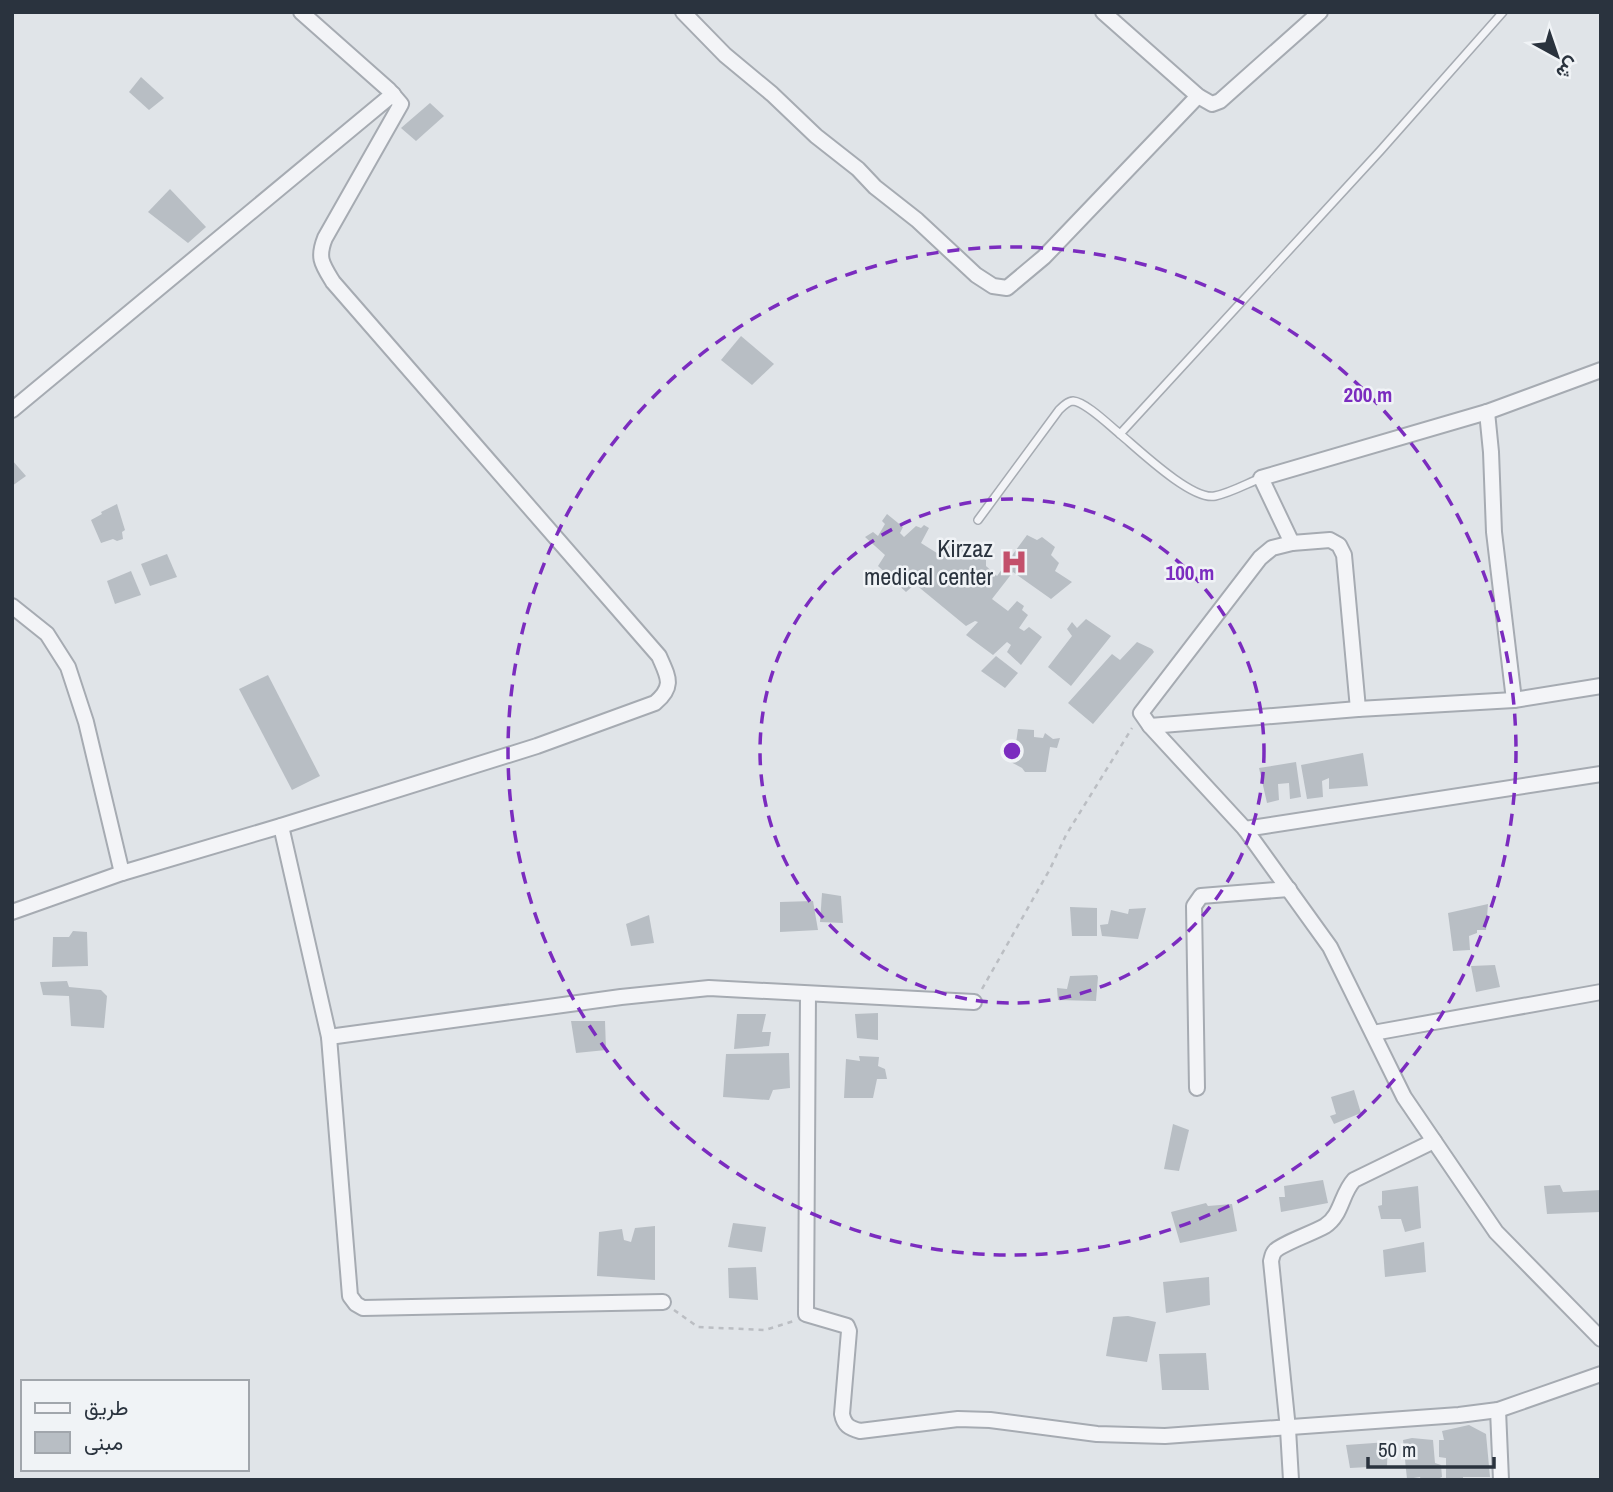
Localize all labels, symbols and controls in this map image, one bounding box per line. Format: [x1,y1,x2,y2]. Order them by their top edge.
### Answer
north arrow [1522,21,1592,91]
text: ش [1551,52,1585,86]
text: 200 m [1344,380,1392,409]
place label: Kirzaz medical center [864,532,993,592]
hospital icon: Kirzaz medical center [999,547,1029,577]
text: 100 m [1166,558,1214,587]
centre of rings [1000,739,1024,763]
legend [21,1380,248,1471]
text: طريق [84,1393,129,1422]
scale bar [1368,1426,1494,1470]
text: مبنى [84,1428,123,1457]
text: 50 m [1378,1435,1416,1464]

